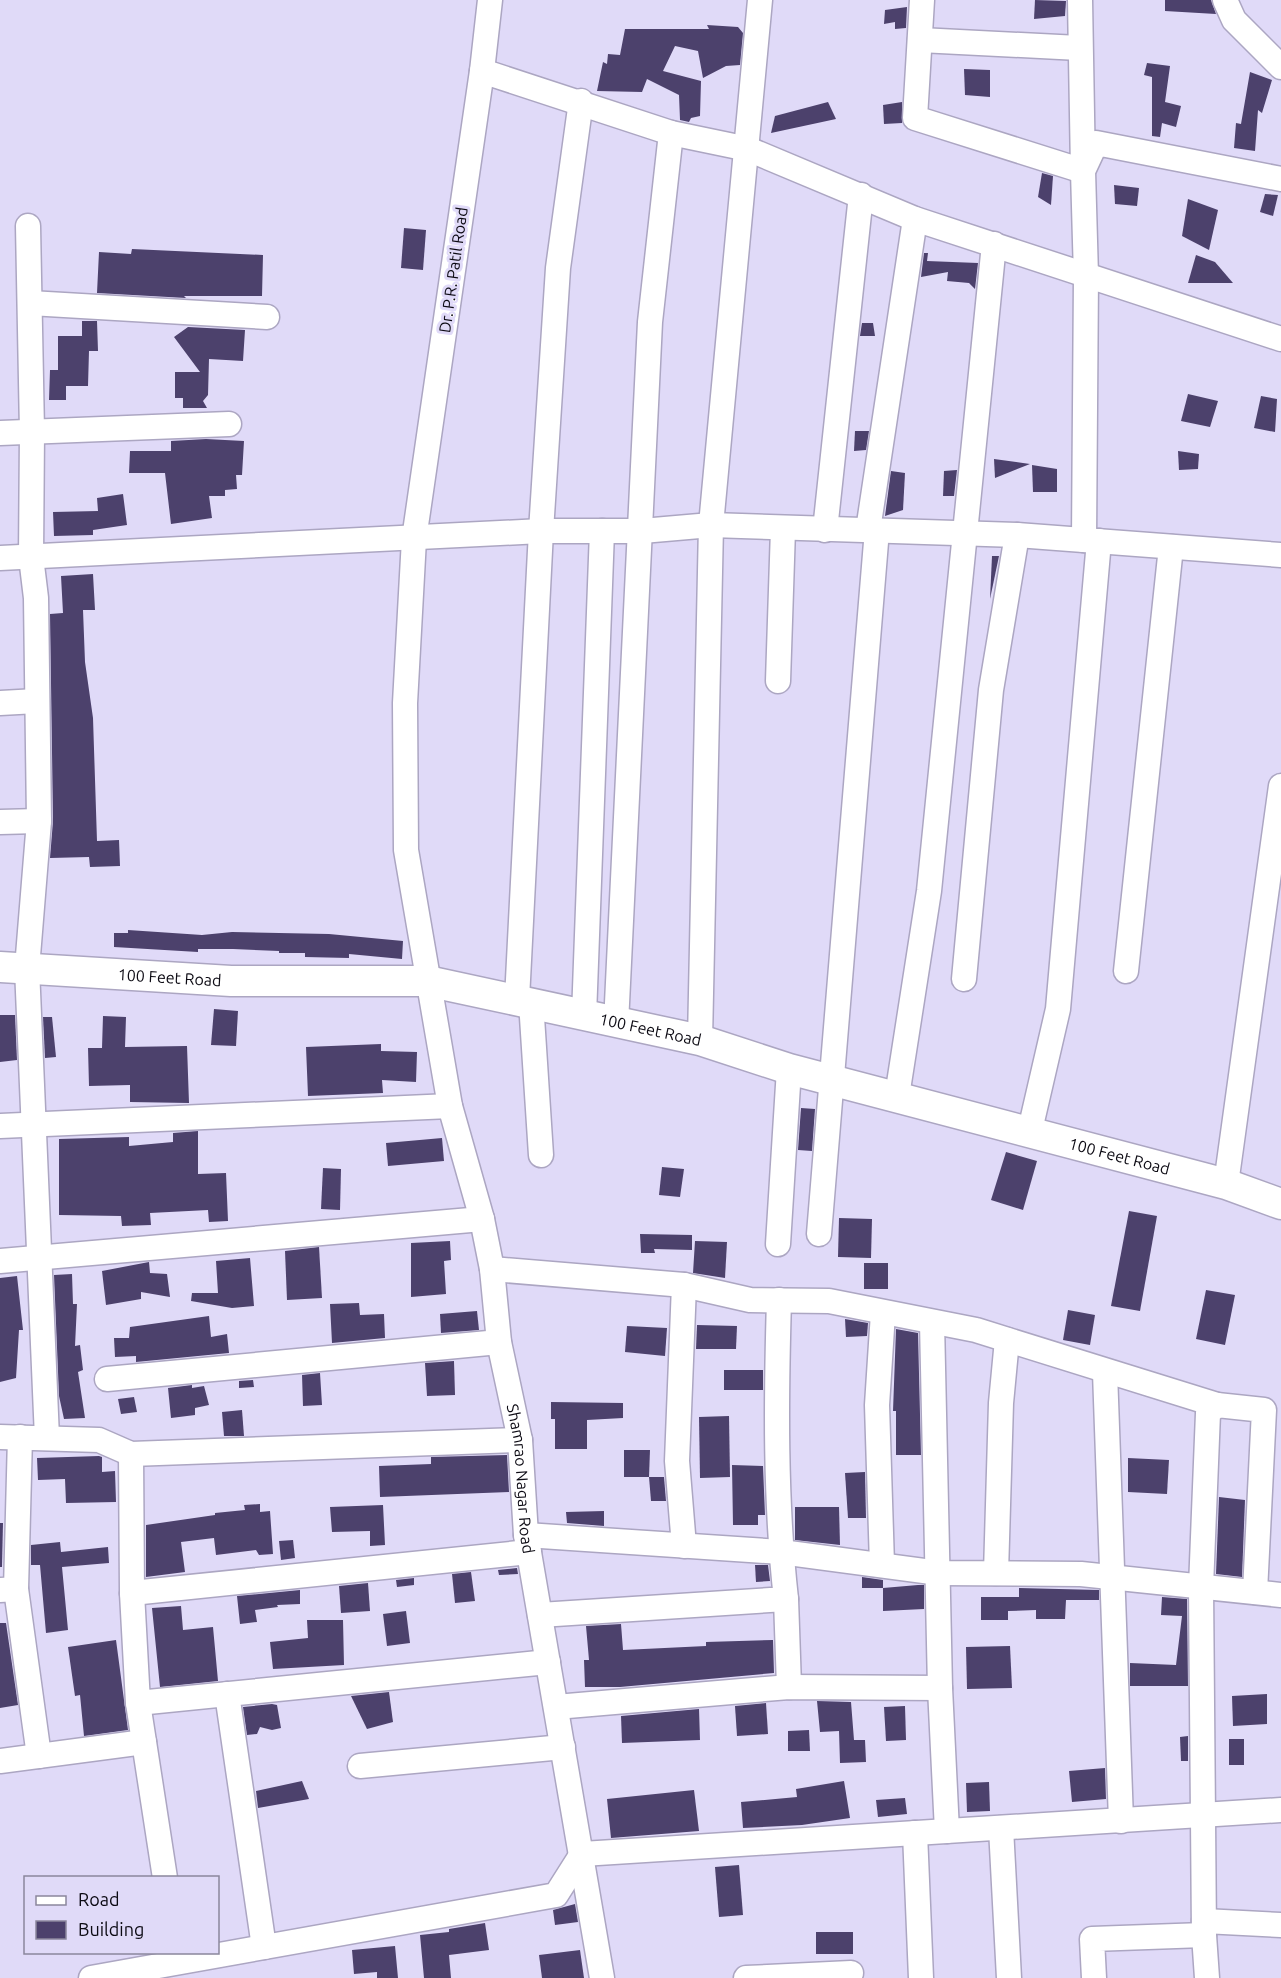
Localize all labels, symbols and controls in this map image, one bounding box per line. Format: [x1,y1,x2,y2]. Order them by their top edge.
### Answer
street label: Dr. P.R. Patil Road [435,206,471,334]
street label: 100 Feet Road [117,965,222,989]
street label: 100 Feet Road [598,1010,703,1049]
street label: 100 Feet Road [1067,1134,1172,1178]
street label: Shamrao Nagar Road [504,1402,538,1555]
legend [24,1876,219,1954]
text: Road [78,1889,120,1909]
text: Building [78,1919,144,1939]

